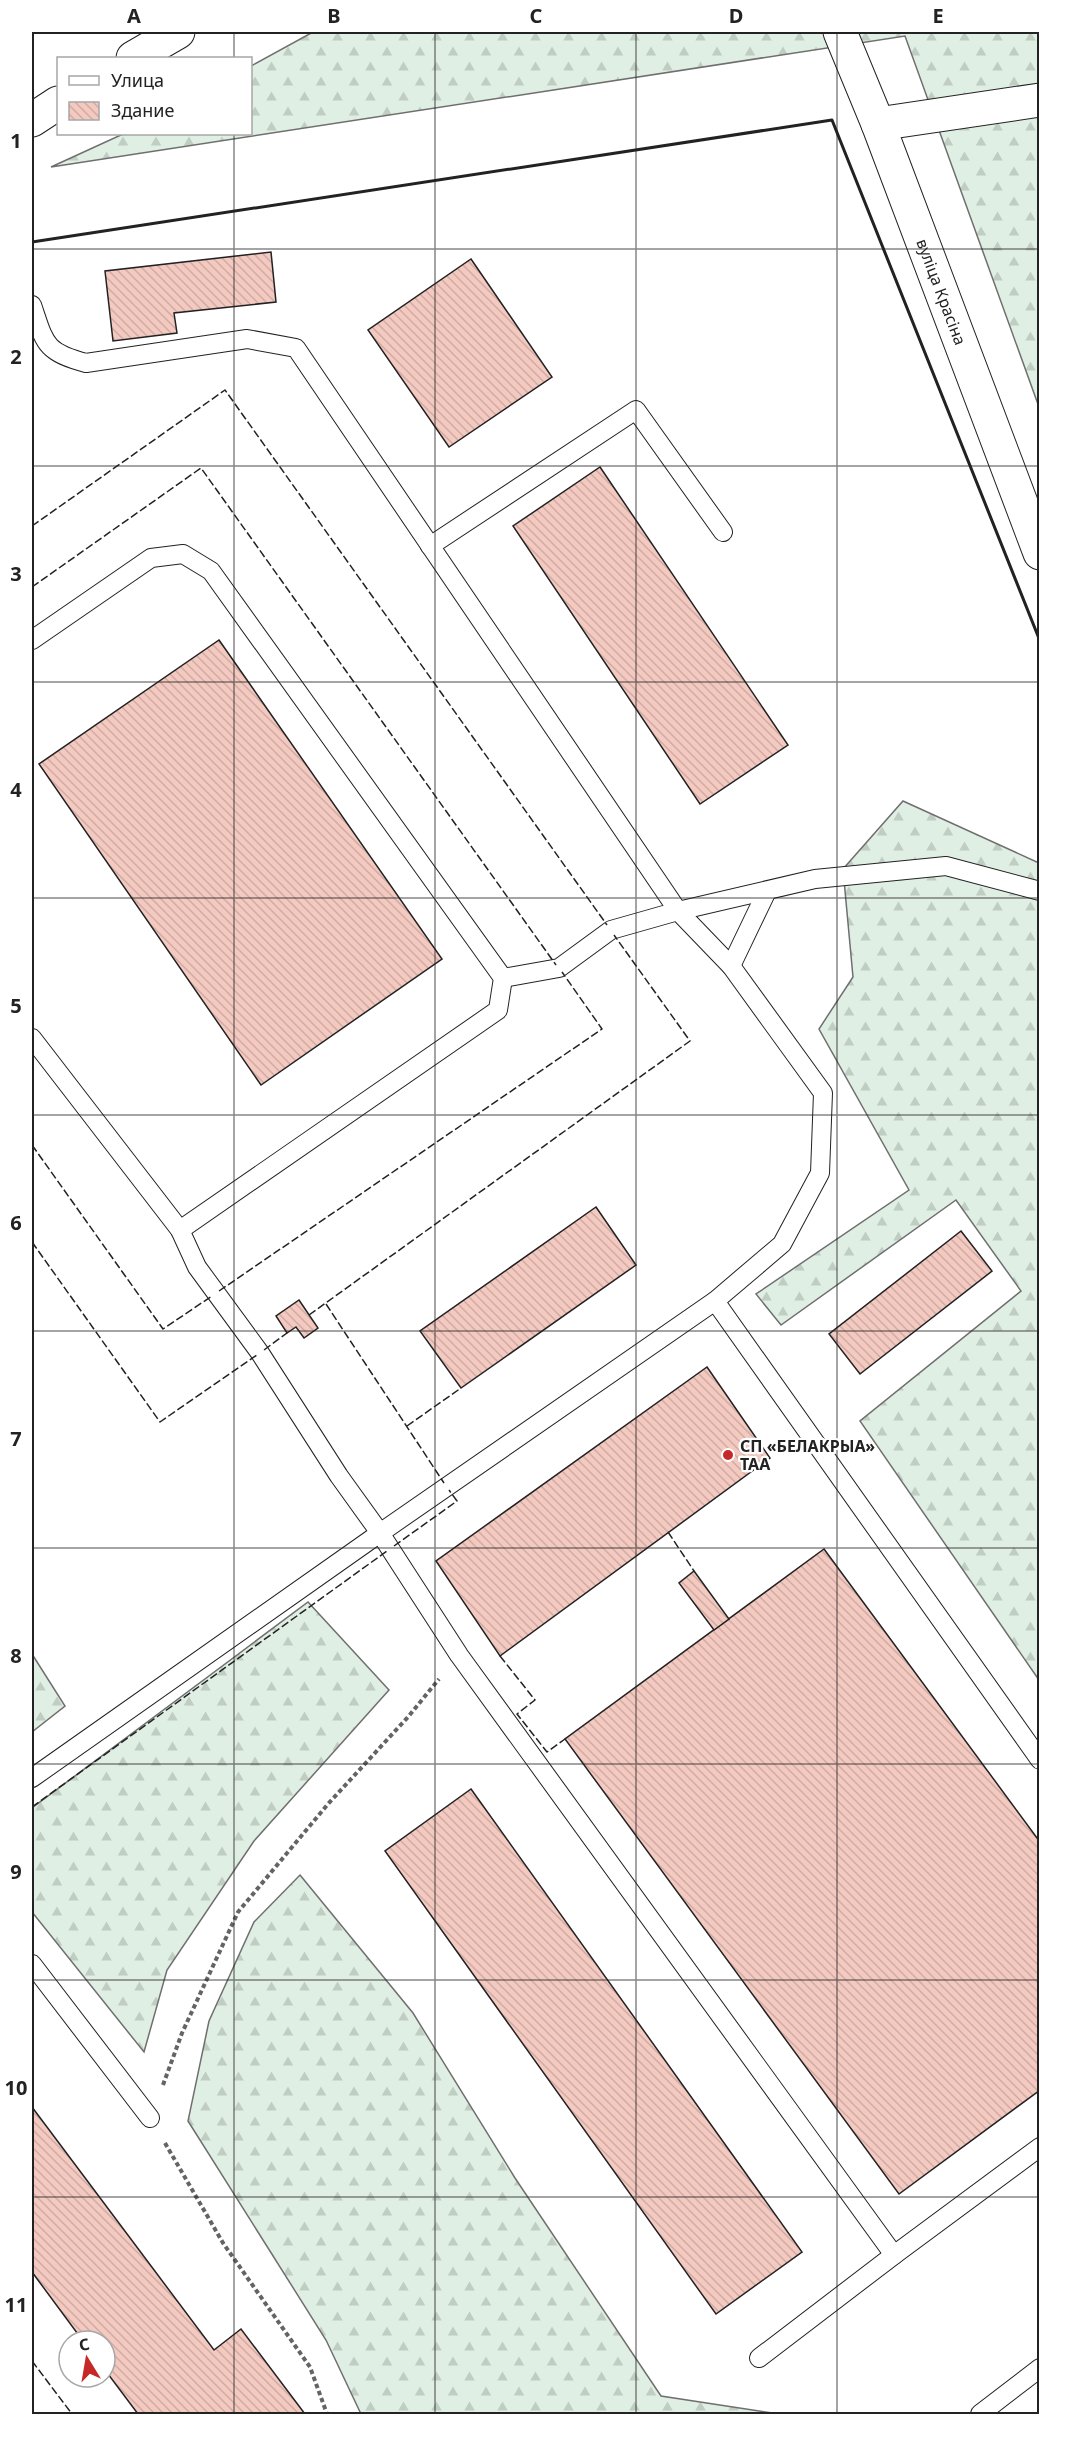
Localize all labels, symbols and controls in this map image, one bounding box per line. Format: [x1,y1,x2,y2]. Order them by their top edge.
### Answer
text: A [127,2,141,29]
text: B [327,2,341,29]
text: C [530,2,543,29]
text: D [729,2,743,29]
text: E [932,2,944,29]
legend [57,57,252,135]
text: Улица [111,68,164,92]
text: Здание [111,98,175,122]
text: 1 [10,127,22,154]
street label: вуліца Красіна [911,236,971,348]
text: 2 [10,343,22,370]
text: 3 [10,560,22,587]
text: 4 [10,776,22,803]
text: 5 [10,992,22,1019]
text: 6 [10,1209,22,1236]
text: 7 [10,1425,22,1452]
place label: СП «БЕЛАКРЫА» ТАА [740,1435,875,1475]
marker: СП «БЕЛАКРЫА» ТАА [721,1448,735,1462]
text: 8 [10,1642,22,1669]
text: 9 [10,1858,22,1885]
text: 10 [5,2074,27,2101]
text: 11 [5,2291,27,2318]
north arrow [57,2329,117,2389]
text: С [77,2332,91,2356]

